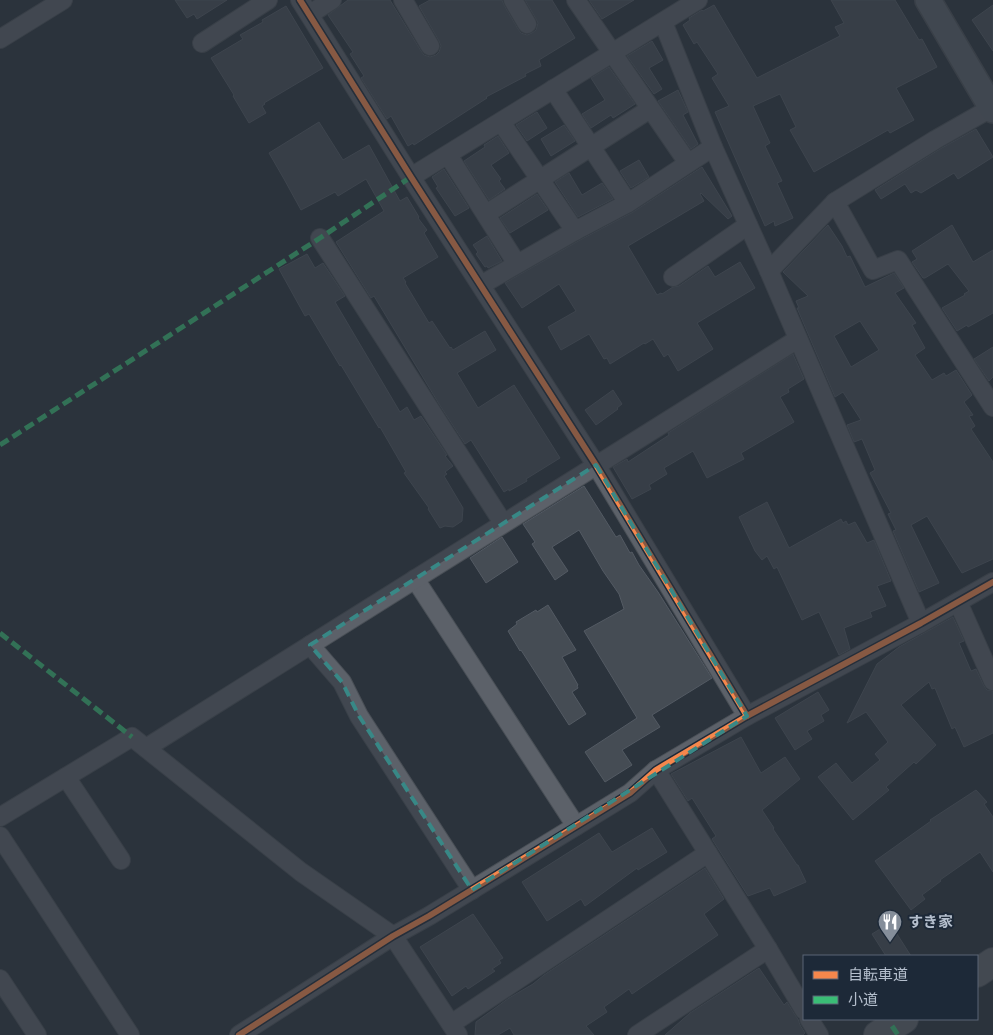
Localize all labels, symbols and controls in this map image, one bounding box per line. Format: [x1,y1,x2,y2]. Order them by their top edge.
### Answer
restaurant icon: すき家 [877,909,903,943]
place label: すき家 [908,913,953,932]
legend [803,955,978,1020]
text: 自転車道 [848,966,908,985]
text: 小道 [848,991,878,1010]

